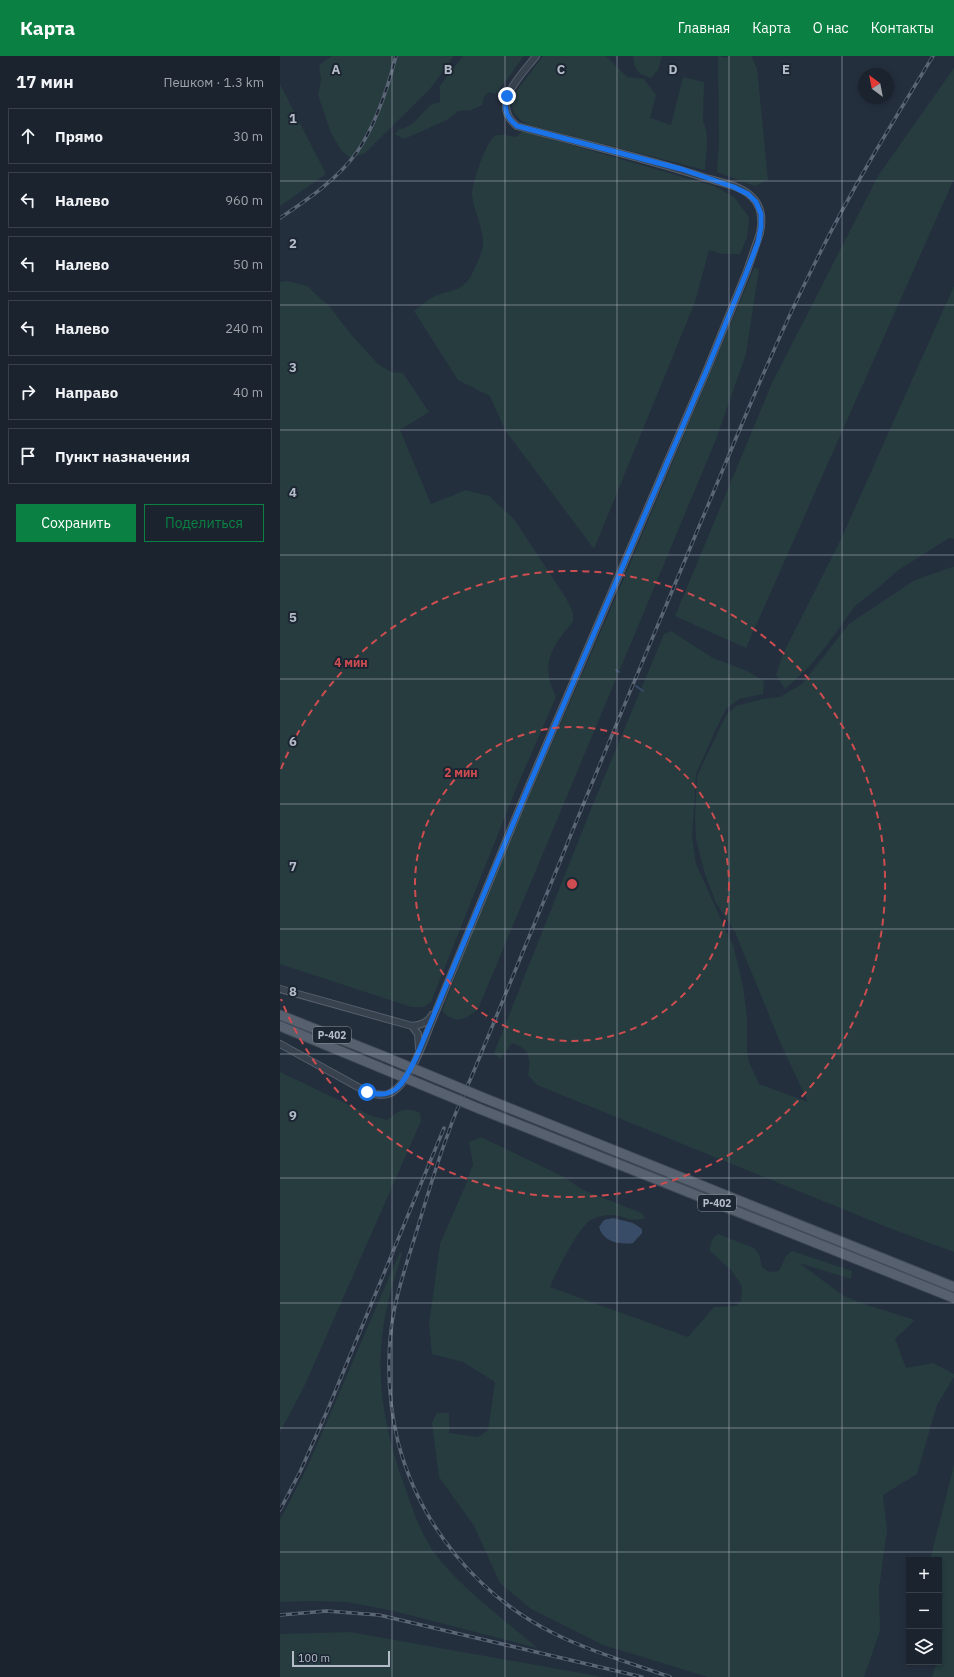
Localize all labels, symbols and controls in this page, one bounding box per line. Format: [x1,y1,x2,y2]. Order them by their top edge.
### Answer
text: Карта [20,16,75,40]
text: Главная [678,19,730,37]
text: Карта [752,19,791,37]
text: О нас [813,19,849,37]
text: Контакты [871,19,934,37]
text: A [332,61,341,78]
text: B [444,61,453,78]
text: C [557,61,566,78]
text: D [668,61,678,78]
text: E [782,61,790,78]
north arrow [858,68,894,104]
text: 17 мин [16,71,74,93]
text: Пешком · 1.3 km [163,74,264,91]
route end [498,87,516,105]
text: 1 [289,110,297,127]
icon: ahead [17,125,39,147]
text: Прямо [55,127,103,146]
text: 30 m [233,128,263,145]
icon: left [17,189,39,211]
text: Налево [55,191,109,210]
text: 960 m [225,192,263,209]
text: 2 [289,235,297,252]
icon: left [17,253,39,275]
text: Налево [55,255,109,274]
text: 50 m [233,256,263,273]
icon: left [17,317,39,339]
text: Налево [55,319,109,338]
text: 240 m [225,320,263,337]
text: 3 [289,359,297,376]
icon: right [17,381,39,403]
text: Направо [55,383,118,402]
text: 40 m [233,384,263,401]
icon: arrive [17,445,39,467]
text: Пункт назначения [55,447,190,466]
text: 4 [289,484,297,501]
button: Сохранить [16,504,136,542]
button: Поделиться [144,504,264,542]
text: 5 [289,609,297,626]
text: 4 мин [334,655,368,670]
text: 6 [289,733,297,750]
text: 2 мин [444,765,478,780]
text: 7 [289,858,297,875]
centre of rings [565,877,579,891]
text: 8 [289,983,297,1000]
road number: Р-402 [313,1027,351,1043]
route start [358,1083,376,1101]
text: 9 [289,1107,297,1124]
road number: Р-402 [698,1195,736,1211]
map controls [906,1557,942,1665]
button: + [906,1557,942,1593]
button: − [906,1593,942,1629]
button: layers [906,1629,942,1665]
scale bar [292,1649,390,1668]
text: 100 m [298,1651,330,1665]

